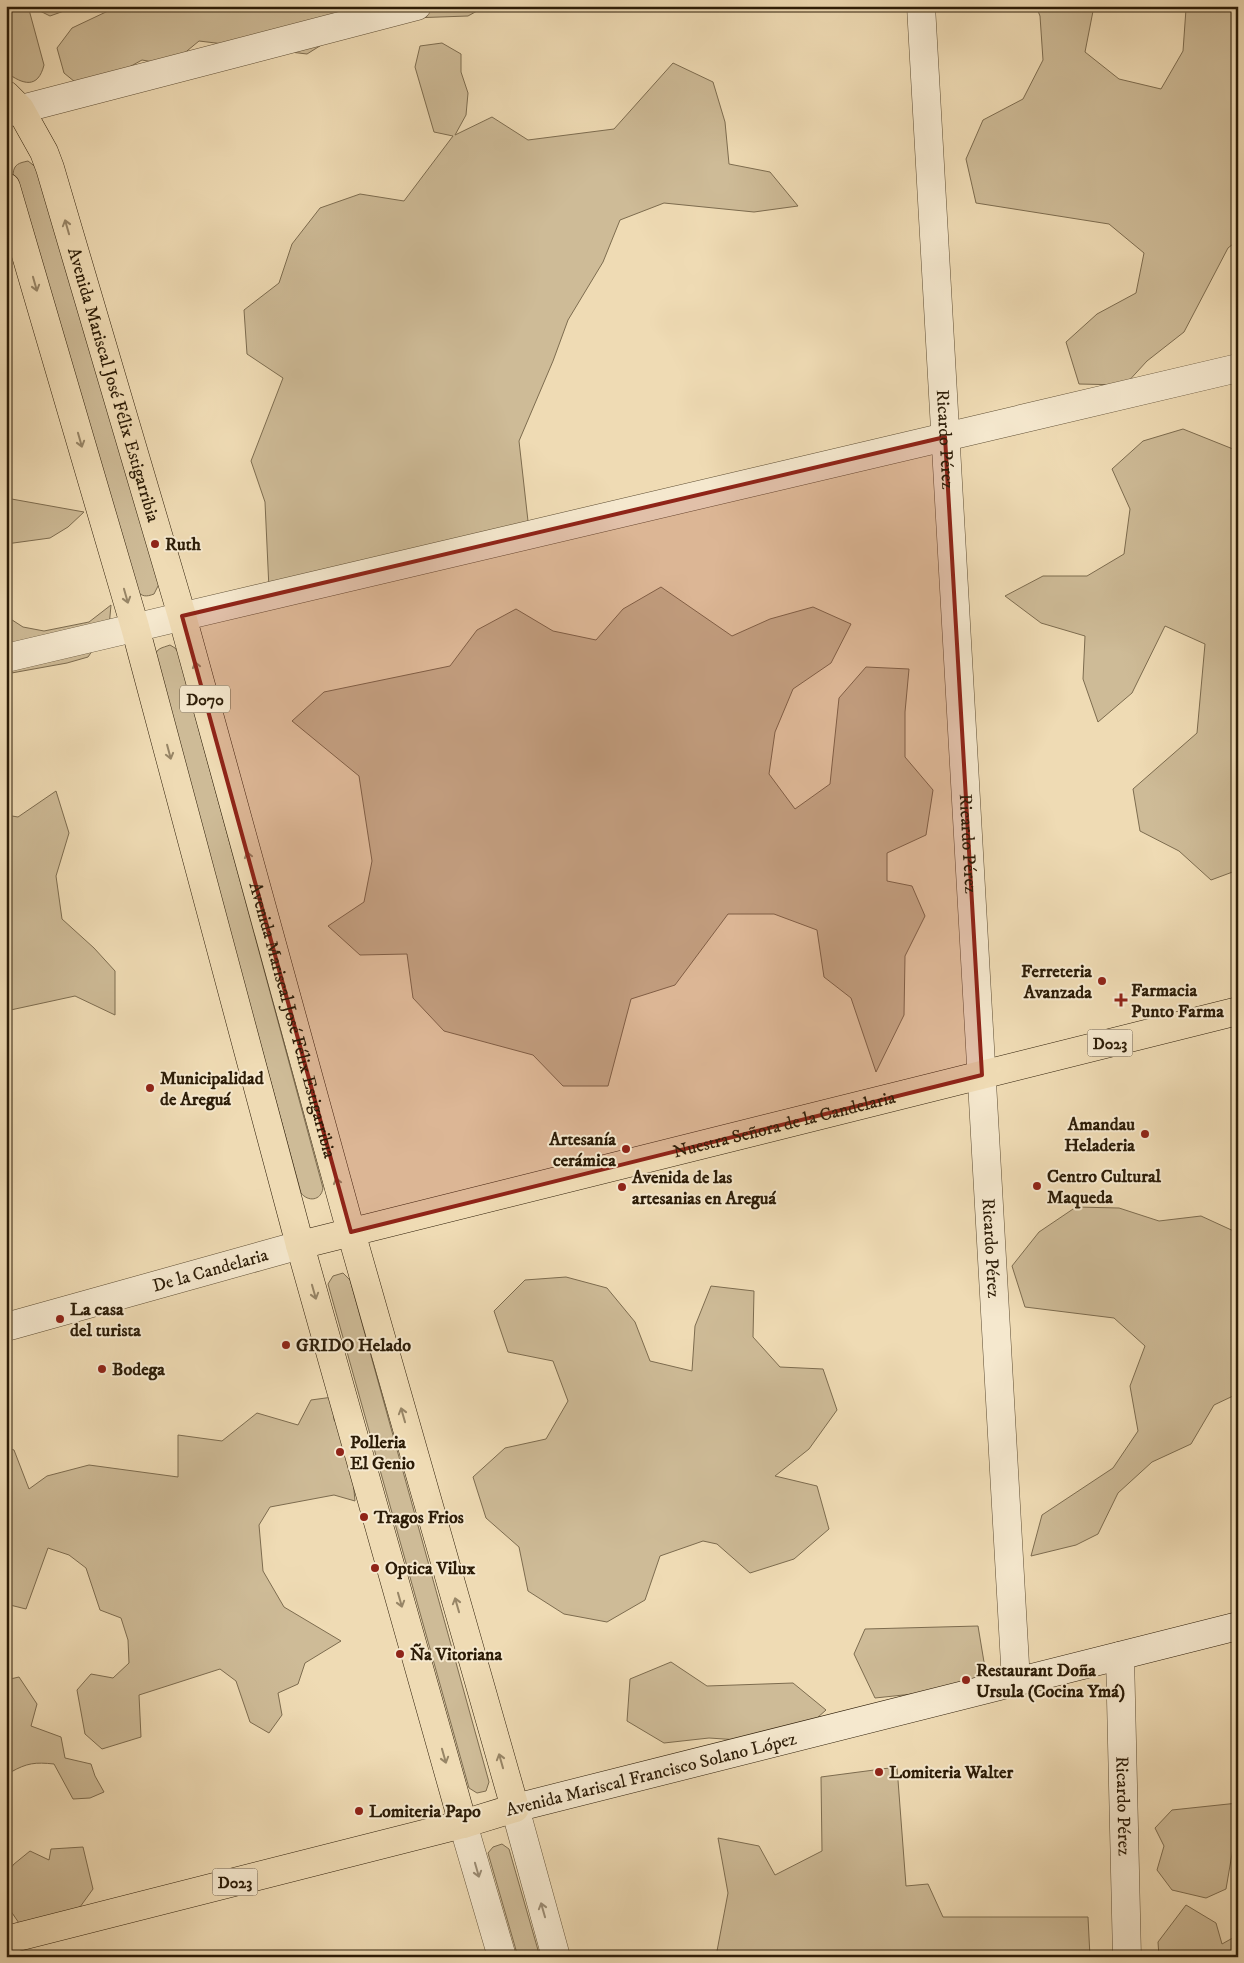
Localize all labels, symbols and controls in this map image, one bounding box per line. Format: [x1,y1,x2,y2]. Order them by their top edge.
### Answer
one-way arrow [62,219,72,235]
street label: Avenida Mariscal José Félix Estigarribia [62,245,164,525]
one-way arrow [30,275,40,291]
street label: Ricardo Pérez [931,389,958,490]
one-way arrow [76,431,86,447]
place label: Ruth [165,534,201,556]
marker: Ruth [149,538,161,550]
one-way arrow [121,587,131,603]
one-way arrow [191,661,201,677]
road number: D070 [180,686,230,712]
one-way arrow [164,744,174,760]
street label: Ricardo Pérez [954,793,981,894]
one-way arrow [243,852,253,868]
street label: Avenida Mariscal José Félix Estigarribia [244,880,340,1161]
place label: Ferreteria Avanzada [1021,961,1092,1004]
marker: Ferreteria Avanzada [1096,975,1108,987]
place label: Farmacia Punto Farma [1131,980,1224,1023]
marker: Farmacia Punto Farma [1115,994,1127,1006]
road number: D023 [1088,1030,1132,1056]
place label: Municipalidad de Areguá [160,1068,265,1111]
marker: Municipalidad de Areguá [144,1082,156,1094]
street label: Nuestra Señora de la Candelaria [671,1087,898,1164]
place label: Amandau Heladeria [1064,1114,1135,1157]
marker: Amandau Heladeria [1139,1128,1151,1140]
place label: Artesanía cerámica [548,1129,616,1172]
marker: Artesanía cerámica [620,1143,632,1155]
place label: Centro Cultural Maqueda [1047,1166,1162,1209]
place label: Avenida de las artesanias en Areguá [631,1167,777,1210]
one-way arrow [332,1177,342,1193]
marker: Centro Cultural Maqueda [1031,1180,1043,1192]
marker: Avenida de las artesanias en Areguá [616,1181,628,1193]
street label: Ricardo Pérez [977,1198,1004,1299]
street label: De la Candelaria [150,1244,271,1298]
one-way arrow [309,1283,319,1299]
place label: La casa del turista [70,1299,141,1342]
marker: La casa del turista [54,1313,66,1325]
place label: GRIDO Helado [296,1335,411,1357]
marker: GRIDO Helado [280,1339,292,1351]
place label: Bodega [112,1359,165,1381]
marker: Bodega [96,1363,108,1375]
one-way arrow [397,1407,407,1423]
place label: Polleria El Genio [350,1432,415,1475]
marker: Polleria El Genio [334,1446,346,1458]
place label: Tragos Frios [373,1507,464,1529]
marker: Tragos Frios [358,1511,370,1523]
place label: Optica Vilux [385,1558,475,1580]
marker: Optica Vilux [369,1562,381,1574]
one-way arrow [396,1592,405,1608]
one-way arrow [451,1597,461,1613]
place label: Ña Vitoriana [410,1643,503,1666]
marker: Ña Vitoriana [394,1648,406,1660]
place label: Restaurant Doña Ursula (Cocina Ymá) [976,1660,1125,1703]
marker: Restaurant Doña Ursula (Cocina Ymá) [960,1674,972,1686]
street label: Avenida Mariscal Francisco Solano López [504,1728,799,1822]
one-way arrow [440,1748,449,1764]
one-way arrow [496,1754,506,1770]
street label: Ricardo Pérez [1110,1756,1135,1856]
place label: Lomiteria Walter [889,1762,1014,1784]
marker: Lomiteria Walter [873,1766,885,1778]
place label: Lomiteria Papo [369,1801,481,1823]
marker: Lomiteria Papo [353,1805,365,1817]
one-way arrow [472,1862,482,1878]
road number: D023 [212,1868,258,1895]
one-way arrow [538,1902,547,1918]

